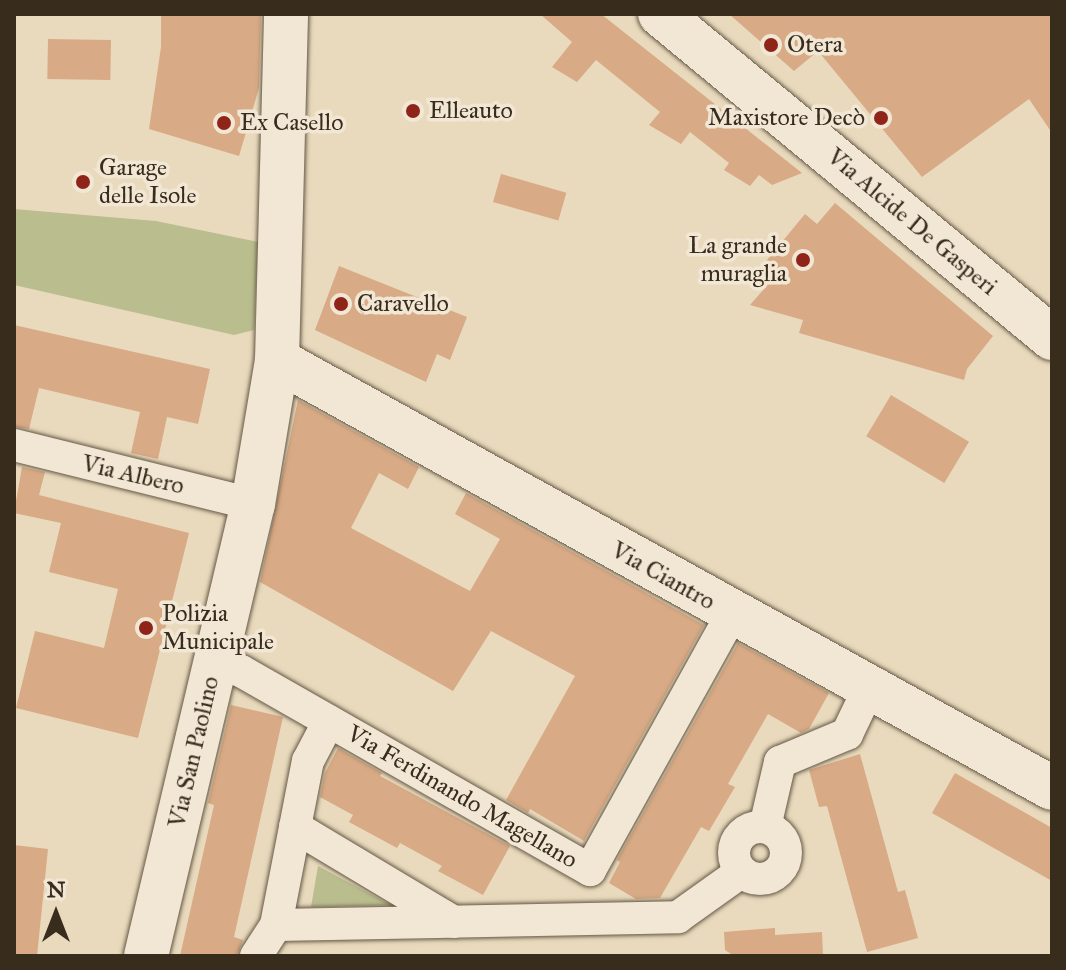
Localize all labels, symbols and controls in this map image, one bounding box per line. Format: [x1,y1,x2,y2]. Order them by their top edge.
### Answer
place label: Otera [787,31,843,59]
marker: Otera [762,36,780,54]
place label: Elleauto [429,97,513,125]
marker: Elleauto [404,102,422,120]
place label: Maxistore Decò [708,104,865,132]
place label: Ex Casello [240,109,343,137]
marker: Maxistore Decò [872,109,890,127]
marker: Ex Casello [215,114,233,132]
street label: Via Alcide De Gasperi [821,142,1003,302]
place label: Garage delle Isole [99,154,197,210]
marker: Garage delle Isole [74,173,92,191]
place label: La grande muraglia [689,232,787,288]
marker: La grande muraglia [794,251,812,269]
place label: Caravello [357,290,449,318]
marker: Caravello [332,295,350,313]
street label: Via Albero [79,449,187,501]
street label: Via Ciantro [606,536,720,616]
place label: Polizia Municipale [162,600,274,656]
marker: Polizia Municipale [137,619,155,637]
street label: Via San Paolino [163,673,225,831]
street label: Via Ferdinando Magellano [342,719,582,875]
north arrow [16,874,96,954]
text: N [47,876,65,903]

